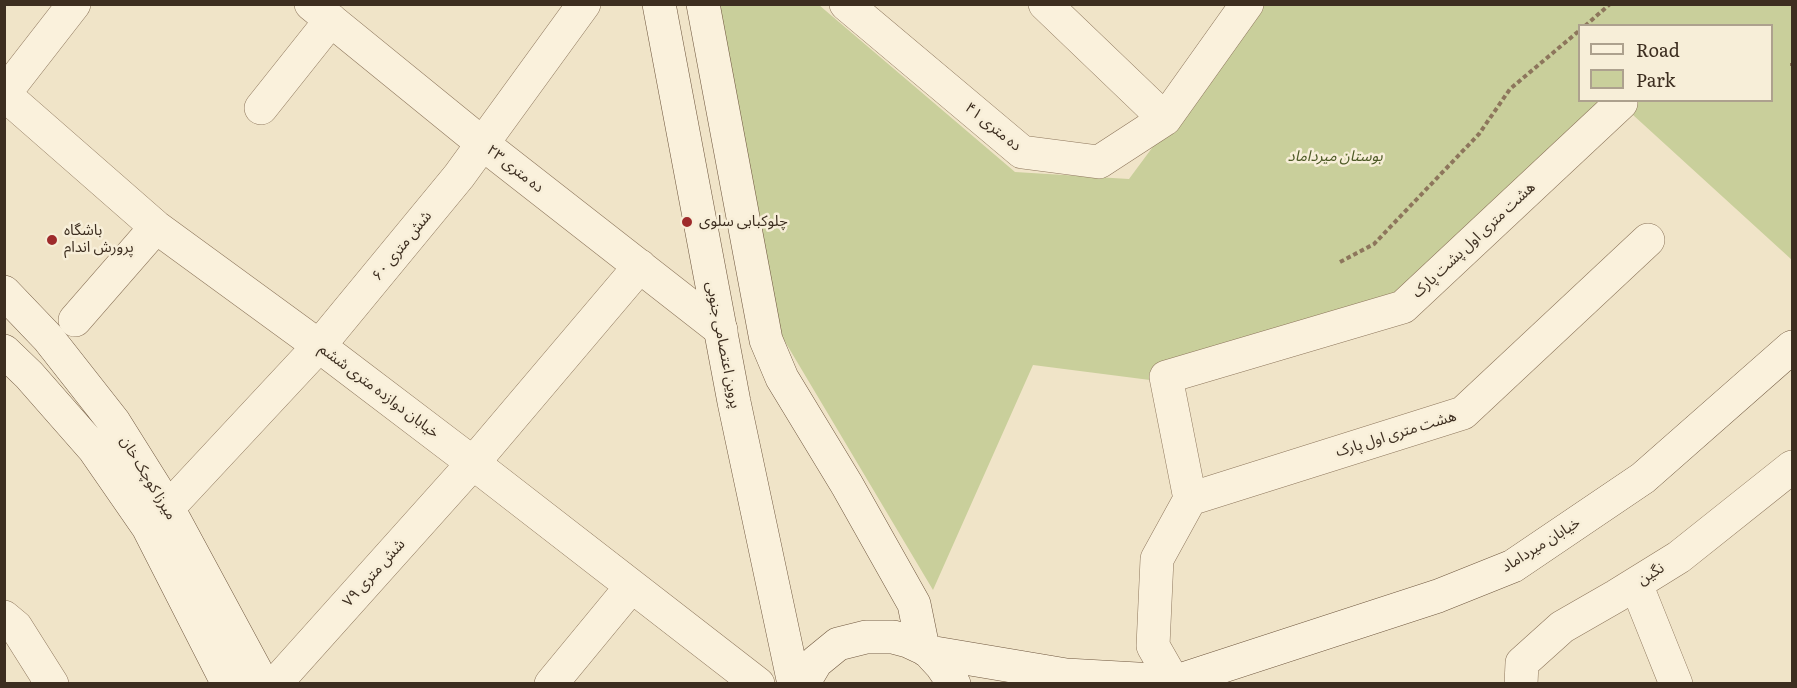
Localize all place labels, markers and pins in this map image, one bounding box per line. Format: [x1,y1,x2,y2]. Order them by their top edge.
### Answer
place label: چلوکبابی سلوی [699,213,788,231]
marker: چلوکبابی سلوی [680,215,694,229]
place label: باشگاه پرورش اندام [64,222,134,257]
marker: باشگاه پرورش اندام [45,233,59,247]

